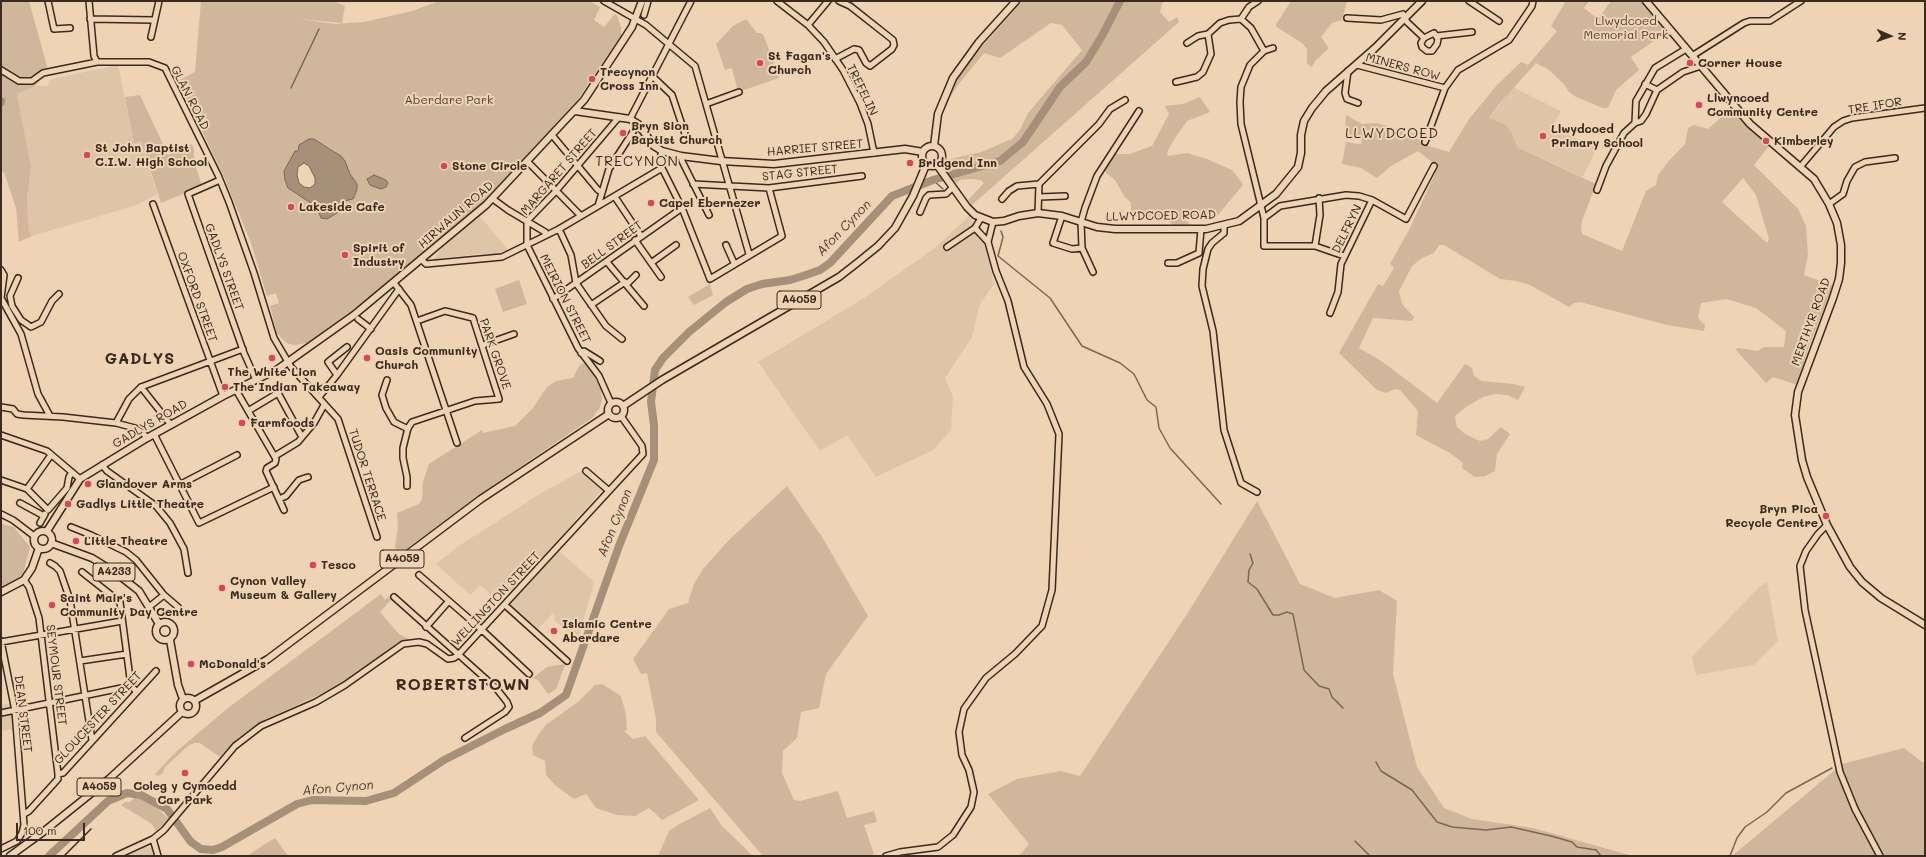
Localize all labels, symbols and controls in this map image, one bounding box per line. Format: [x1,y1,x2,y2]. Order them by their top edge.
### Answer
park label: Llwydcoed Memorial Park [1584,14,1668,42]
north arrow [1870,16,1910,56]
text: N [1895,32,1910,41]
place label: St Fagan's Church [768,49,831,77]
street label: MINERS ROW [1364,50,1442,84]
place label: Corner House [1698,56,1782,70]
marker: St Fagan's Church [755,58,765,68]
marker: Corner House [1685,58,1695,68]
street label: TREFELIN [843,62,881,118]
street label: GLAN ROAD [168,64,212,132]
place label: Trecynon Cross Inn [600,65,659,93]
marker: Trecynon Cross Inn [587,74,597,84]
place label: Llwyncoed Community Centre [1707,91,1818,119]
park label: Aberdare Park [405,93,493,107]
street label: TRE IFOR [1847,95,1903,117]
marker: Llwyncoed Community Centre [1694,100,1704,110]
place label: Bryn Sion Baptist Church [631,119,722,147]
place label: Llwydcoed Primary School [1551,122,1643,150]
street label: MARGARET STREET [518,126,600,218]
district label: LLWYDCOED [1345,126,1439,142]
marker: Bryn Sion Baptist Church [618,128,628,138]
marker: Llwydcoed Primary School [1538,131,1548,141]
place label: Kimberley [1774,134,1833,148]
marker: Kimberley [1761,136,1771,146]
street label: HARRIET STREET [766,137,864,159]
place label: St John Baptist C.I.W. High School [95,141,207,169]
marker: St John Baptist C.I.W. High School [82,150,92,160]
district label: TRECYNON [595,154,679,170]
place label: Bridgend Inn [918,156,997,170]
marker: Bridgend Inn [905,158,915,168]
place label: Stone Circle [452,159,527,173]
marker: Stone Circle [439,161,449,171]
street label: STAG STREET [761,162,839,184]
street label: HIRWAUN ROAD [416,178,496,252]
place label: Capel Ebernezer [659,196,760,210]
water label: Afon Cynon [814,197,874,259]
marker: Capel Ebernezer [646,198,656,208]
place label: Lakeside Cafe [299,200,385,214]
marker: Lakeside Cafe [286,202,296,212]
street label: DELFRYN [1329,202,1365,256]
street label: LLWYDCOED ROAD [1106,208,1216,224]
street label: BELL STREET [578,218,646,272]
street label: GADLYS STREET [202,221,246,313]
place label: Spirit of Industry [353,241,405,269]
street label: OXFORD STREET [174,250,220,344]
marker: Spirit of Industry [340,250,350,260]
street label: MEIRION STREET [536,252,594,346]
street label: MERTHYR ROAD [1788,276,1834,368]
road number: A4059 [777,291,821,309]
street label: PARK GROVE [476,317,514,391]
place label: Oasis Community Church [375,344,477,372]
district label: GADLYS [105,349,175,369]
marker: The White Lion [267,353,277,363]
marker: Oasis Community Church [362,353,372,363]
place label: The White Lion [228,365,316,379]
place label: The Indian Takeaway [233,380,360,394]
marker: The Indian Takeaway [220,382,230,392]
street label: GADLYS ROAD [110,397,190,451]
place label: Farmfoods [250,416,314,430]
marker: Farmfoods [237,418,247,428]
street label: TUDOR TERRACE [345,427,389,523]
place label: Glandover Arms [96,477,192,491]
marker: Glandover Arms [83,479,93,489]
water label: Afon Cynon [594,487,636,559]
place label: Gadlys Little Theatre [76,497,204,511]
marker: Gadlys Little Theatre [63,499,73,509]
place label: Bryn Pica Recycle Centre [1725,502,1818,530]
marker: Bryn Pica Recycle Centre [1821,511,1831,521]
place label: Little Theatre [84,534,168,548]
marker: Little Theatre [71,536,81,546]
street label: WELLINGTON STREET [449,549,543,649]
road number: A4059 [380,550,424,568]
place label: Tesco [321,558,356,572]
marker: Tesco [308,560,318,570]
road number: A4233 [93,563,135,581]
place label: Cynon Valley Museum & Gallery [230,574,337,602]
marker: Cynon Valley Museum & Gallery [217,583,227,593]
place label: Saint Mair's Community Day Centre [60,591,198,619]
marker: Saint Mair's Community Day Centre [47,600,57,610]
place label: Islamic Centre Aberdare [562,617,652,645]
street label: SEYMOUR STREET [43,624,69,726]
marker: Islamic Centre Aberdare [549,626,559,636]
place label: McDonald's [199,657,266,671]
marker: McDonald's [186,659,196,669]
street label: GLOUCESTER STREET [51,669,145,767]
street label: DEAN STREET [11,675,35,753]
district label: ROBERTSTOWN [396,675,530,695]
marker: Coleg y Cymoedd Car Park [180,768,190,778]
water label: Afon Cynon [302,777,374,799]
road number: A4059 [77,778,121,796]
place label: Coleg y Cymoedd Car Park [133,779,237,807]
scale bar [18,815,87,841]
text: 100 m [23,822,57,838]

